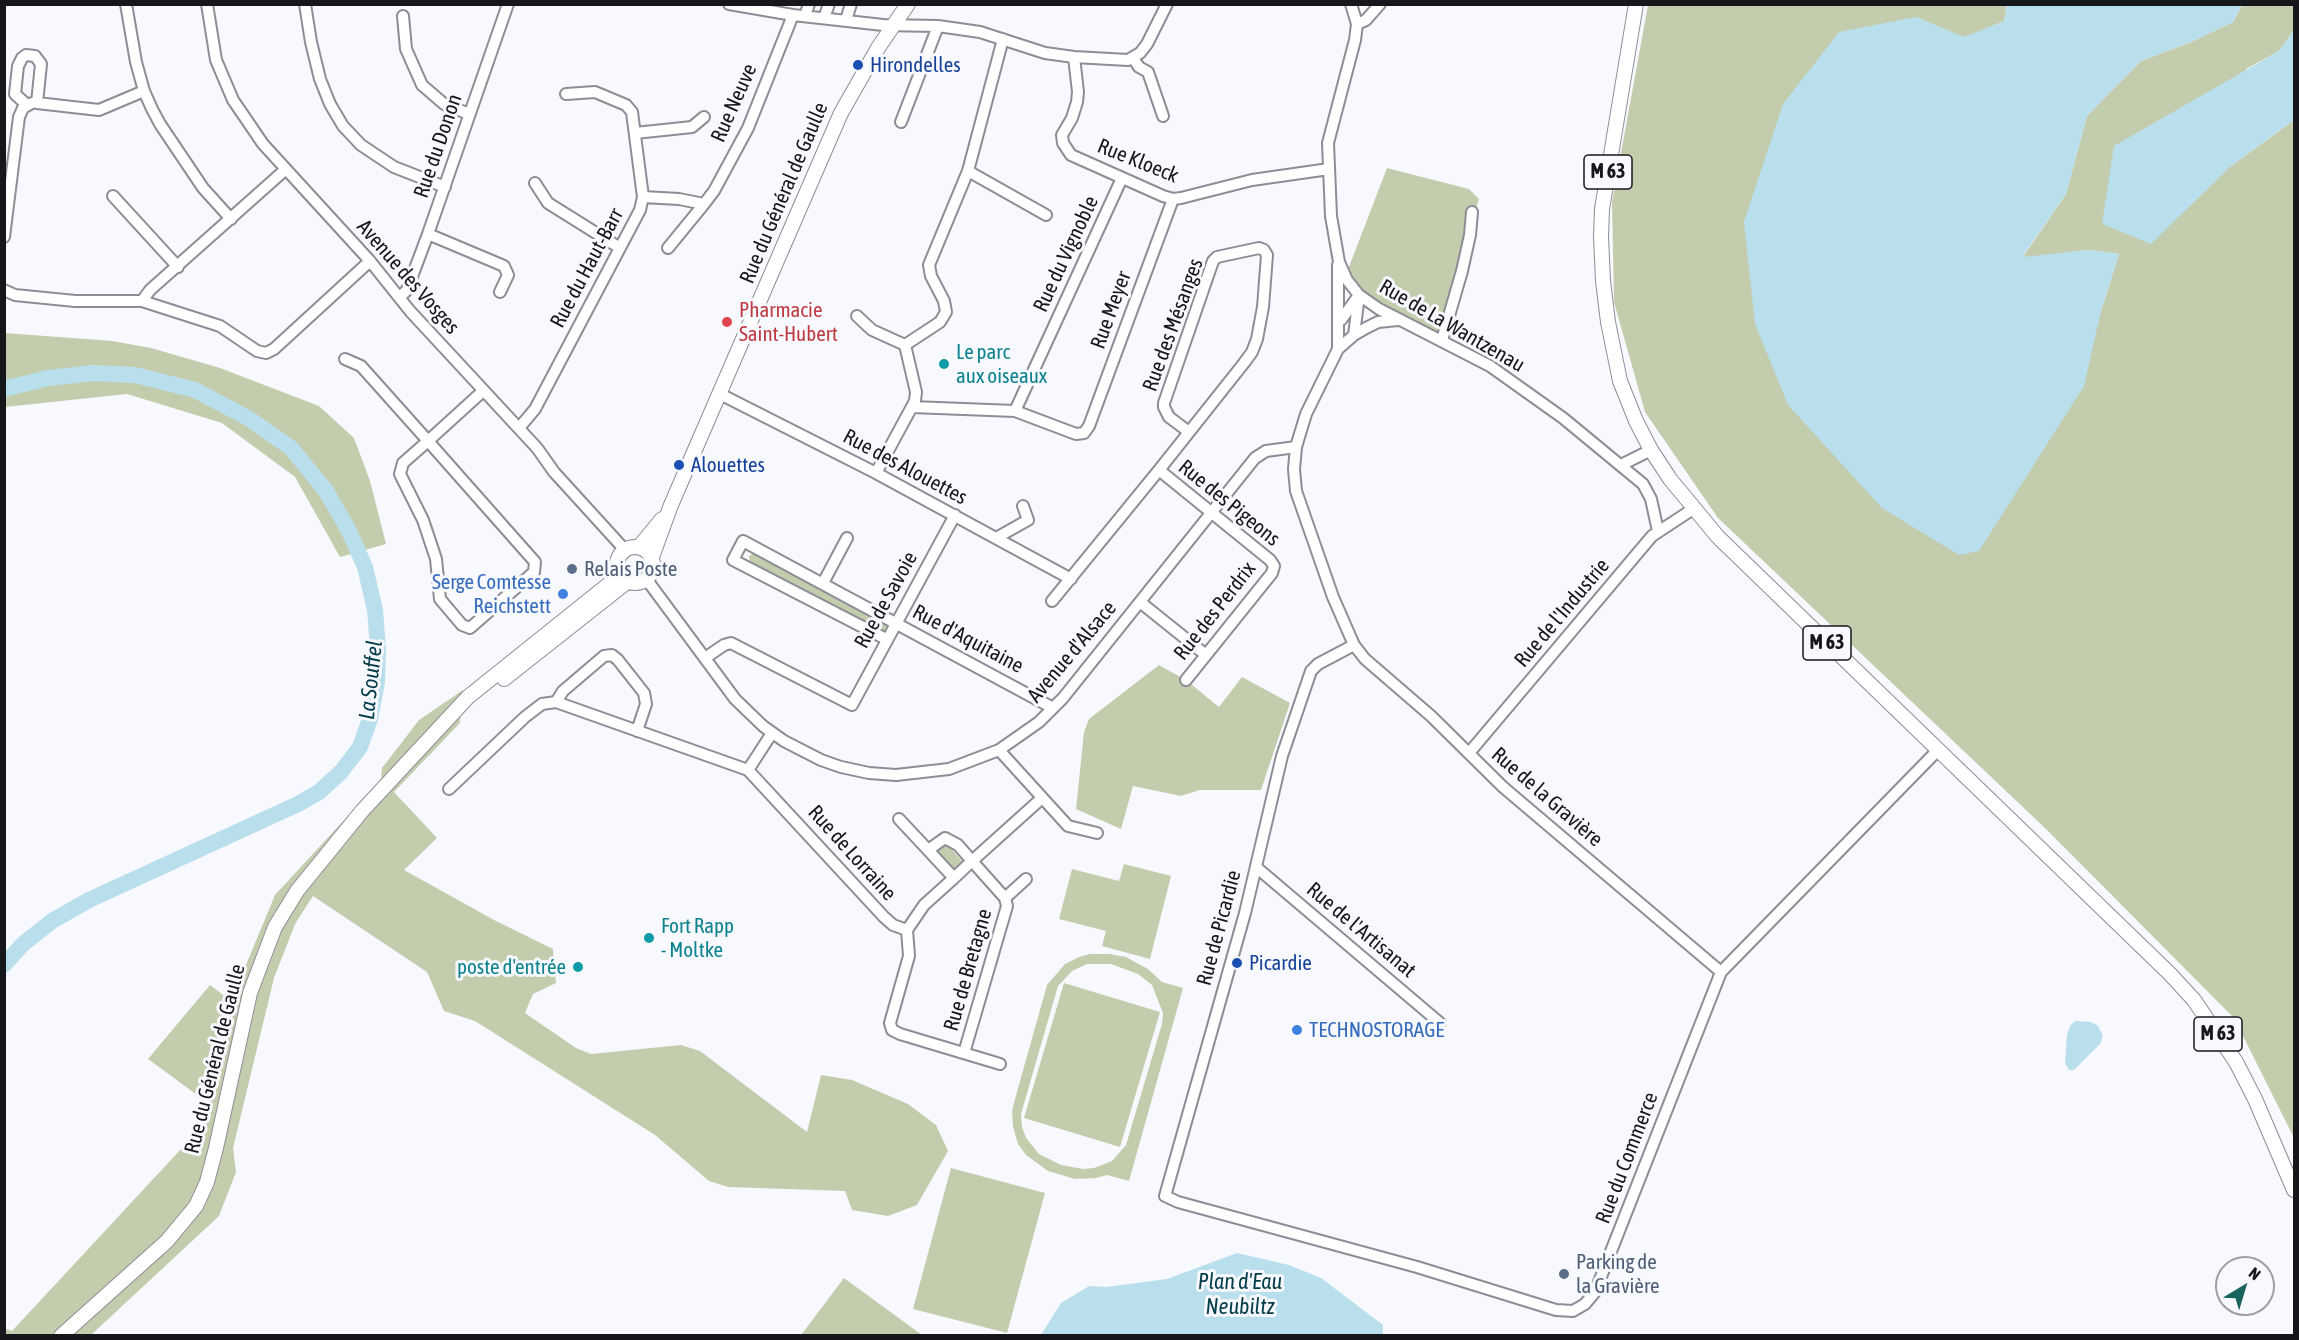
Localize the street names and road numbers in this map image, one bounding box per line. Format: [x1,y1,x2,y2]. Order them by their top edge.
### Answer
street label: Rue Neuve [706,60,762,146]
street label: Rue du Donon [409,91,467,201]
street label: Rue du Général de Gaulle [734,99,834,287]
street label: Rue Kloeck [1094,133,1182,189]
road number: M 63 [1584,155,1632,189]
street label: Rue du Vignoble [1028,192,1104,316]
street label: Rue du Haut-Barr [545,204,629,332]
street label: Avenue des Vosges [351,215,465,339]
street label: Rue des Mésanges [1137,255,1209,395]
street label: Rue Meyer [1085,268,1137,352]
street label: Rue de La Wantzenau [1375,274,1529,378]
street label: Rue des Alouettes [839,424,971,510]
street label: Rue des Pigeons [1173,454,1285,552]
street label: Rue de Savoie [849,547,923,653]
street label: Rue de l'Industrie [1509,554,1615,672]
street label: Rue des Perdrix [1169,557,1261,665]
street label: Avenue d'Alsace [1022,596,1122,708]
street label: Rue d'Aquitaine [908,599,1028,679]
road number: M 63 [1803,626,1851,660]
street label: Rue de la Gravière [1486,742,1608,852]
street label: Rue de Lorraine [803,800,901,906]
street label: Rue de Picardie [1192,868,1246,988]
street label: Rue de l'Artisanat [1301,877,1421,983]
street label: Rue de Bretagne [939,906,997,1034]
street label: Rue du Général de Gaulle [179,962,251,1156]
road number: M 63 [2194,1017,2242,1051]
street label: Rue du Commerce [1590,1089,1664,1227]

